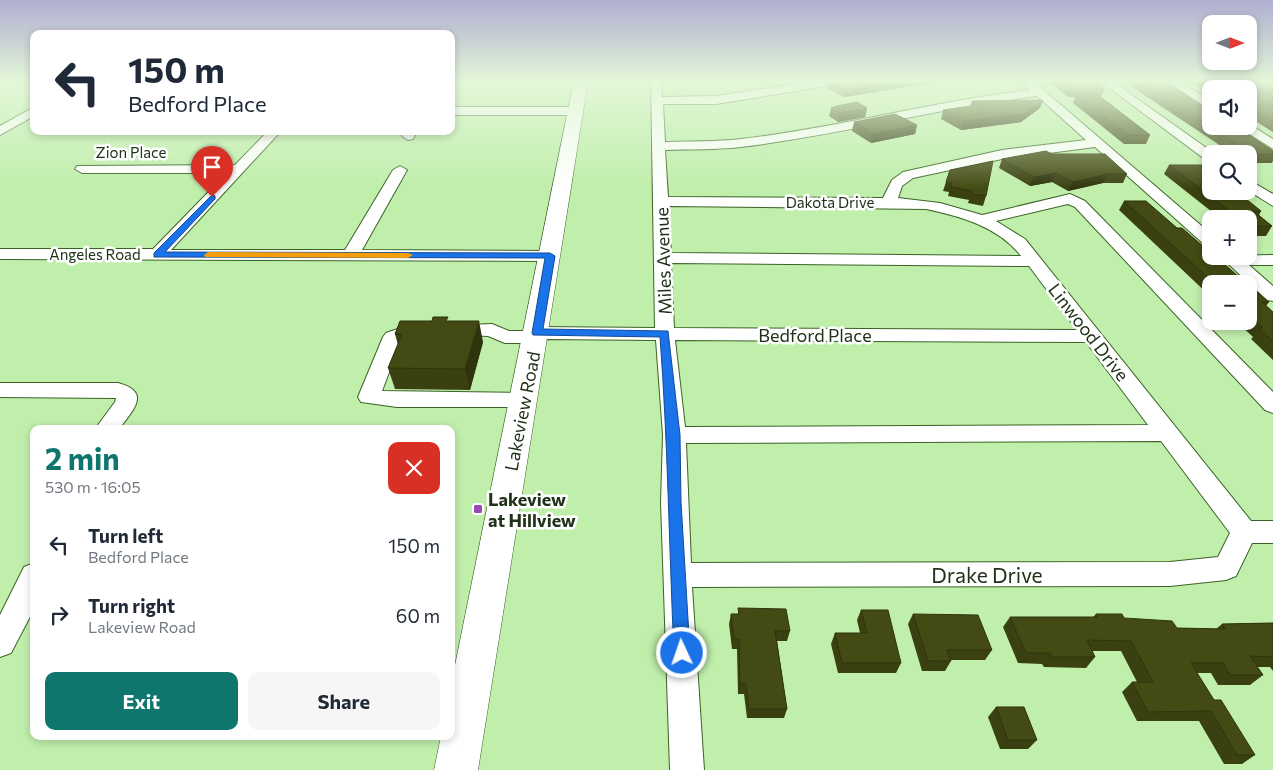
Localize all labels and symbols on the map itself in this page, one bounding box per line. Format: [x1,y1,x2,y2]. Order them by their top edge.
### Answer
north arrow [1202,15,1258,70]
street label: Zion Place [96,143,166,161]
pin [191,146,233,197]
street label: Dakota Drive [786,193,874,211]
street label: Miles Avenue [650,207,676,315]
street label: Angeles Road [49,245,141,263]
street label: Linwood Drive [1044,279,1134,385]
street label: Bedford Place [758,324,872,346]
street label: Lakeview Road [500,349,544,473]
place label: Lakeview at Hillview [488,488,576,531]
marker: Lakeview at Hillview [472,503,484,515]
street label: Drake Drive [931,562,1043,587]
position arrow [655,626,707,678]

